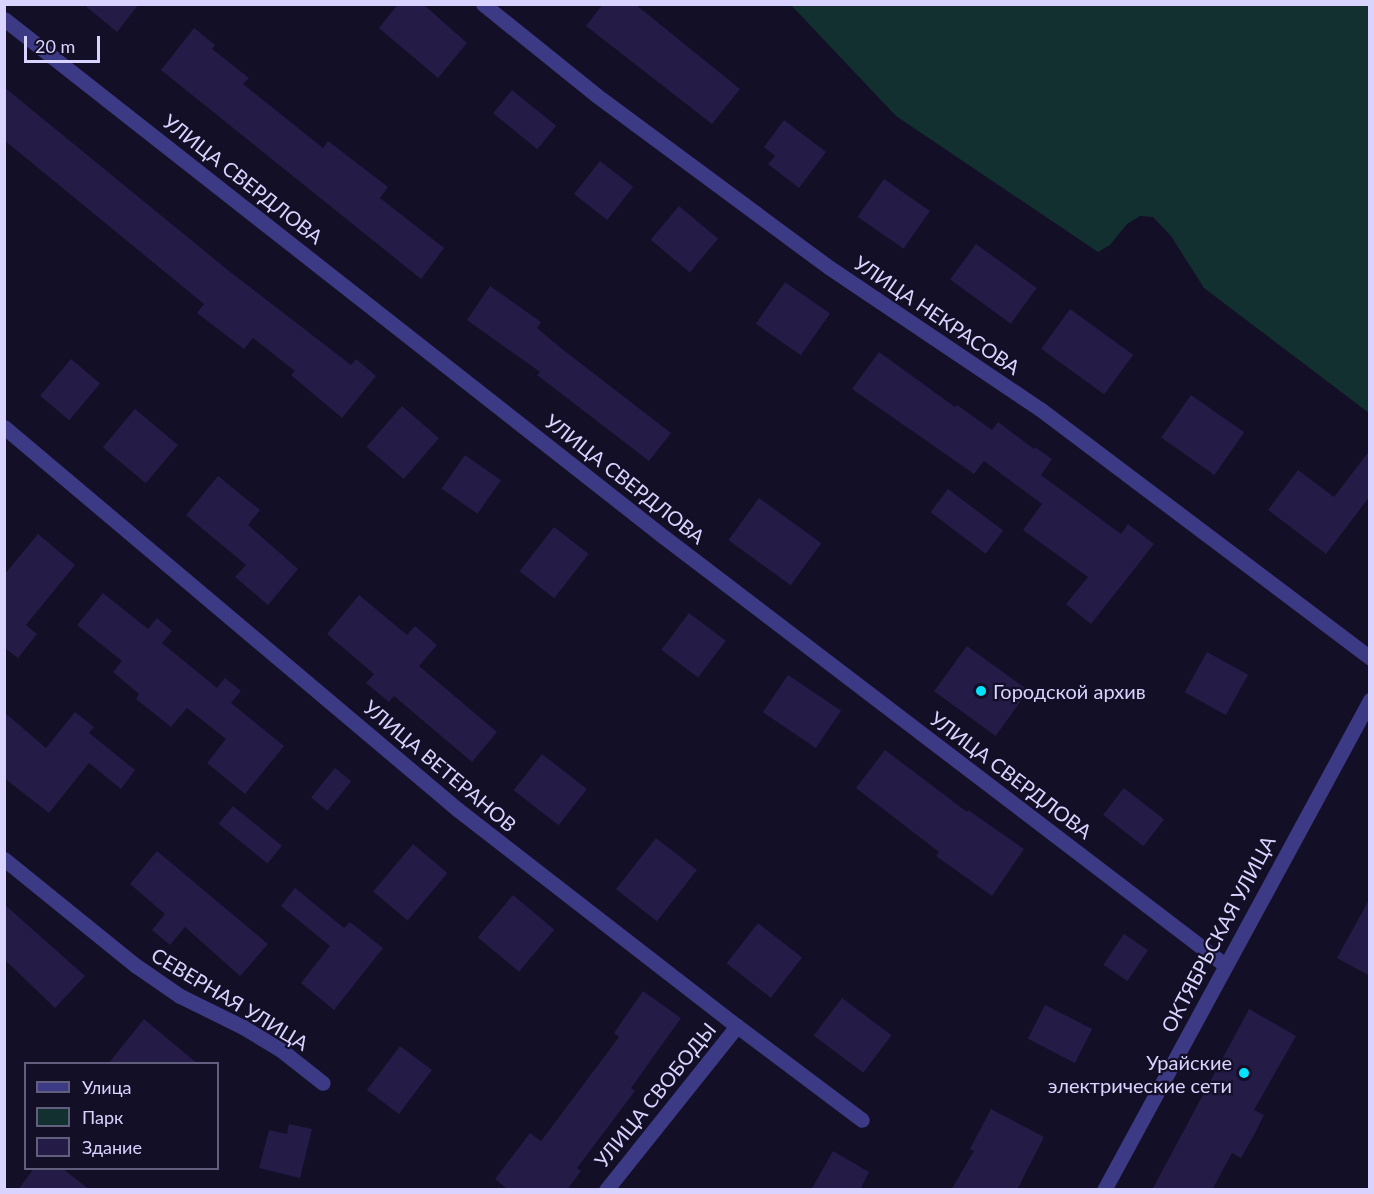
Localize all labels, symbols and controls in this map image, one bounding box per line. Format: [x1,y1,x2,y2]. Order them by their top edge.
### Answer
scale bar [27,24,104,62]
text: 20 m [35,35,75,57]
street label: УЛИЦА СВЕРДЛОВА [158,109,328,249]
street label: УЛИЦА НЕКРАСОВА [849,251,1025,379]
street label: УЛИЦА СВЕРДЛОВА [540,409,710,549]
place label: Городской архив [993,679,1146,703]
marker: Городской архив [974,684,988,698]
street label: УЛИЦА ВЕТЕРАНОВ [359,695,521,837]
street label: УЛИЦА СВЕРДЛОВА [925,706,1097,844]
street label: ОКТЯБРЬСКАЯ УЛИЦА [1156,832,1280,1036]
street label: СЕВЕРНАЯ УЛИЦА [147,943,313,1055]
street label: УЛИЦА СВОБОДЫ [589,1018,721,1172]
place label: Урайские электрические сети [1048,1050,1232,1097]
legend [24,1062,219,1170]
marker: Урайские электрические сети [1237,1066,1251,1080]
text: Улица [82,1076,132,1098]
text: Парк [82,1106,123,1128]
text: Здание [82,1136,142,1158]

